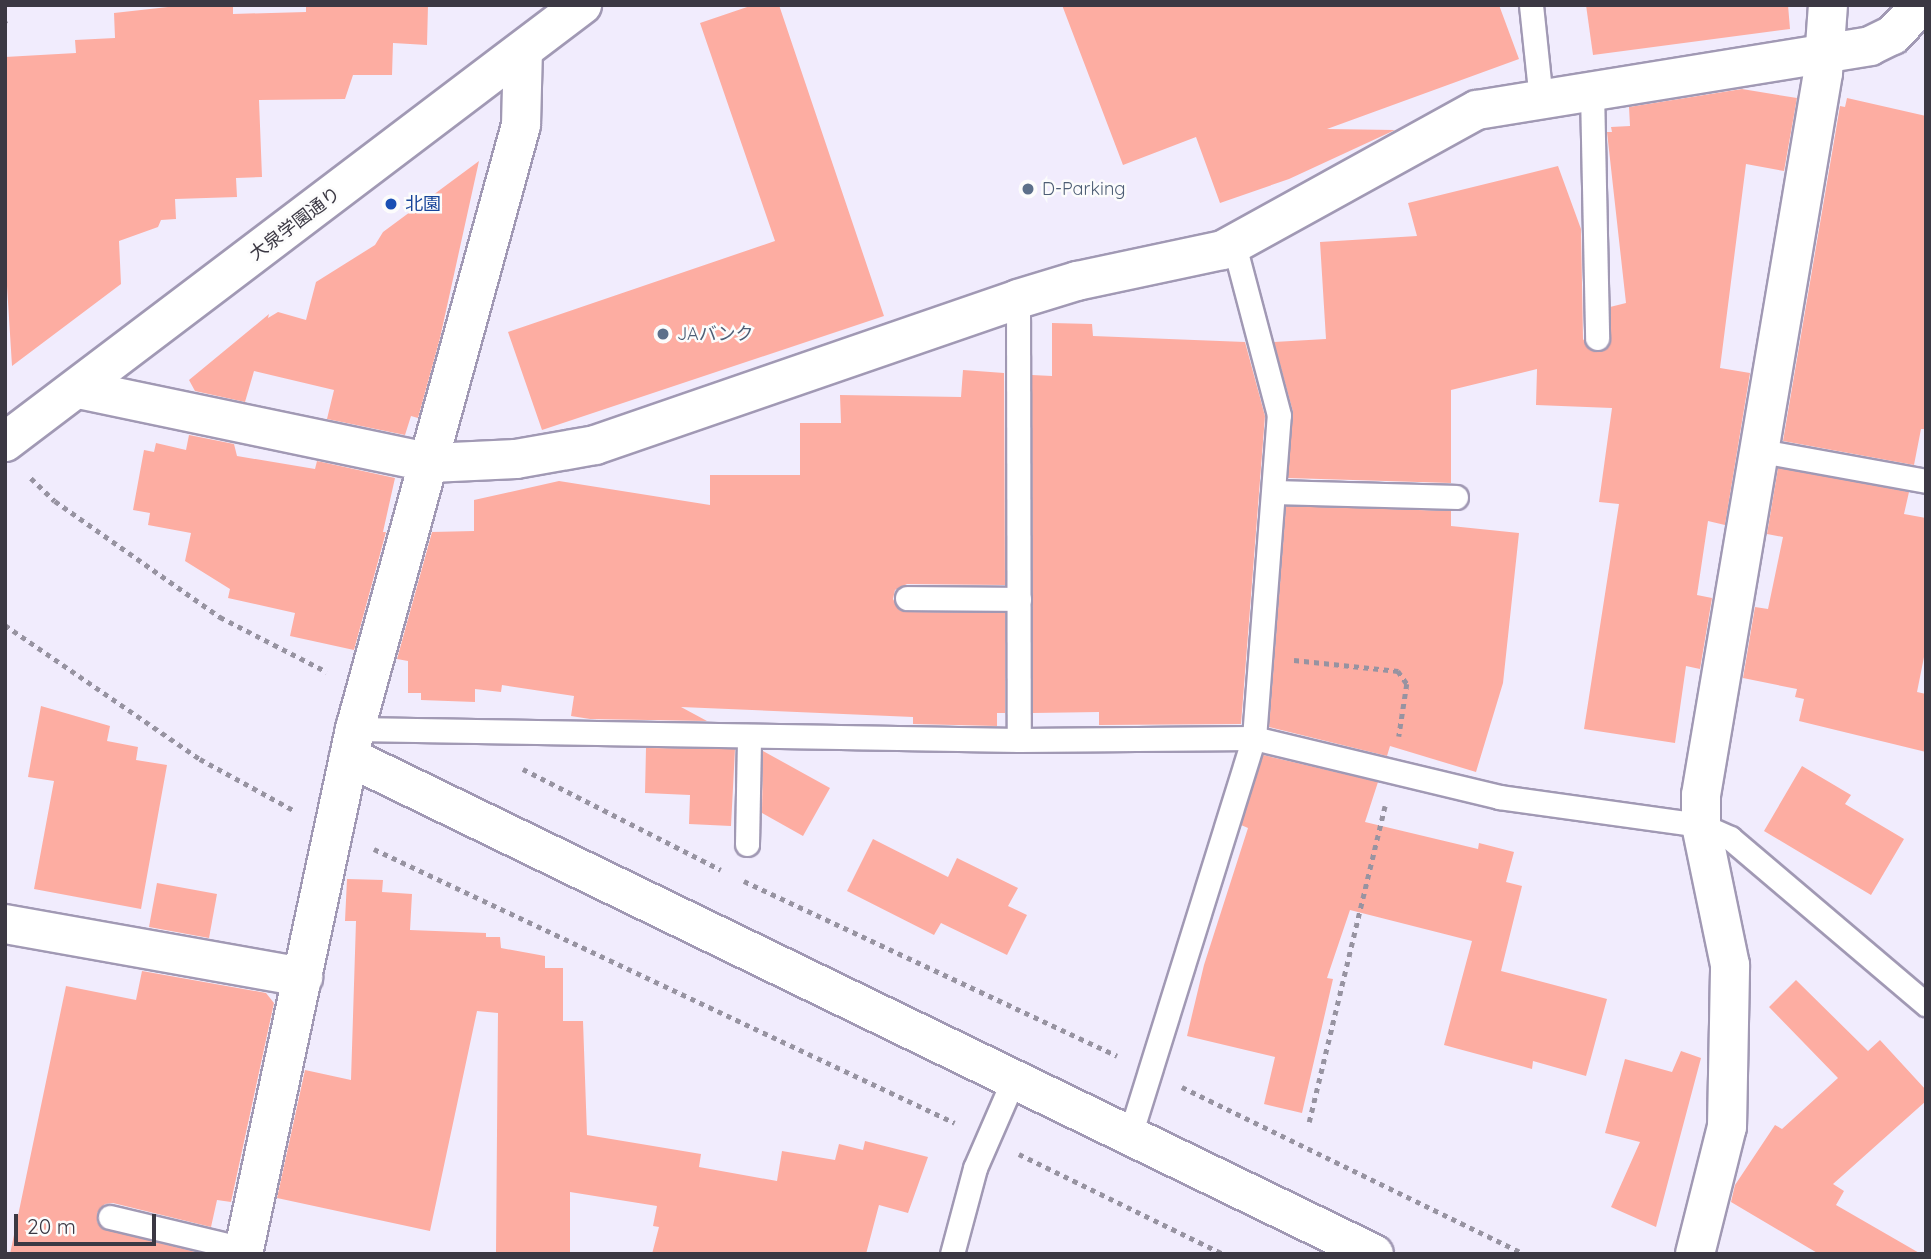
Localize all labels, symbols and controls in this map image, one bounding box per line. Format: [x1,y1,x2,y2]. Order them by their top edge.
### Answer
place label: D-Parking [1042,178,1126,200]
marker: D-Parking [1020,181,1036,197]
street label: 大泉学園通り [245,183,345,265]
place label: 北園 [405,193,441,215]
marker: 北園 [383,196,399,212]
place label: JAバンク [677,323,753,345]
marker: JAバンク [655,326,671,342]
scale bar [18,1200,159,1244]
text: 20 m [27,1213,76,1239]

